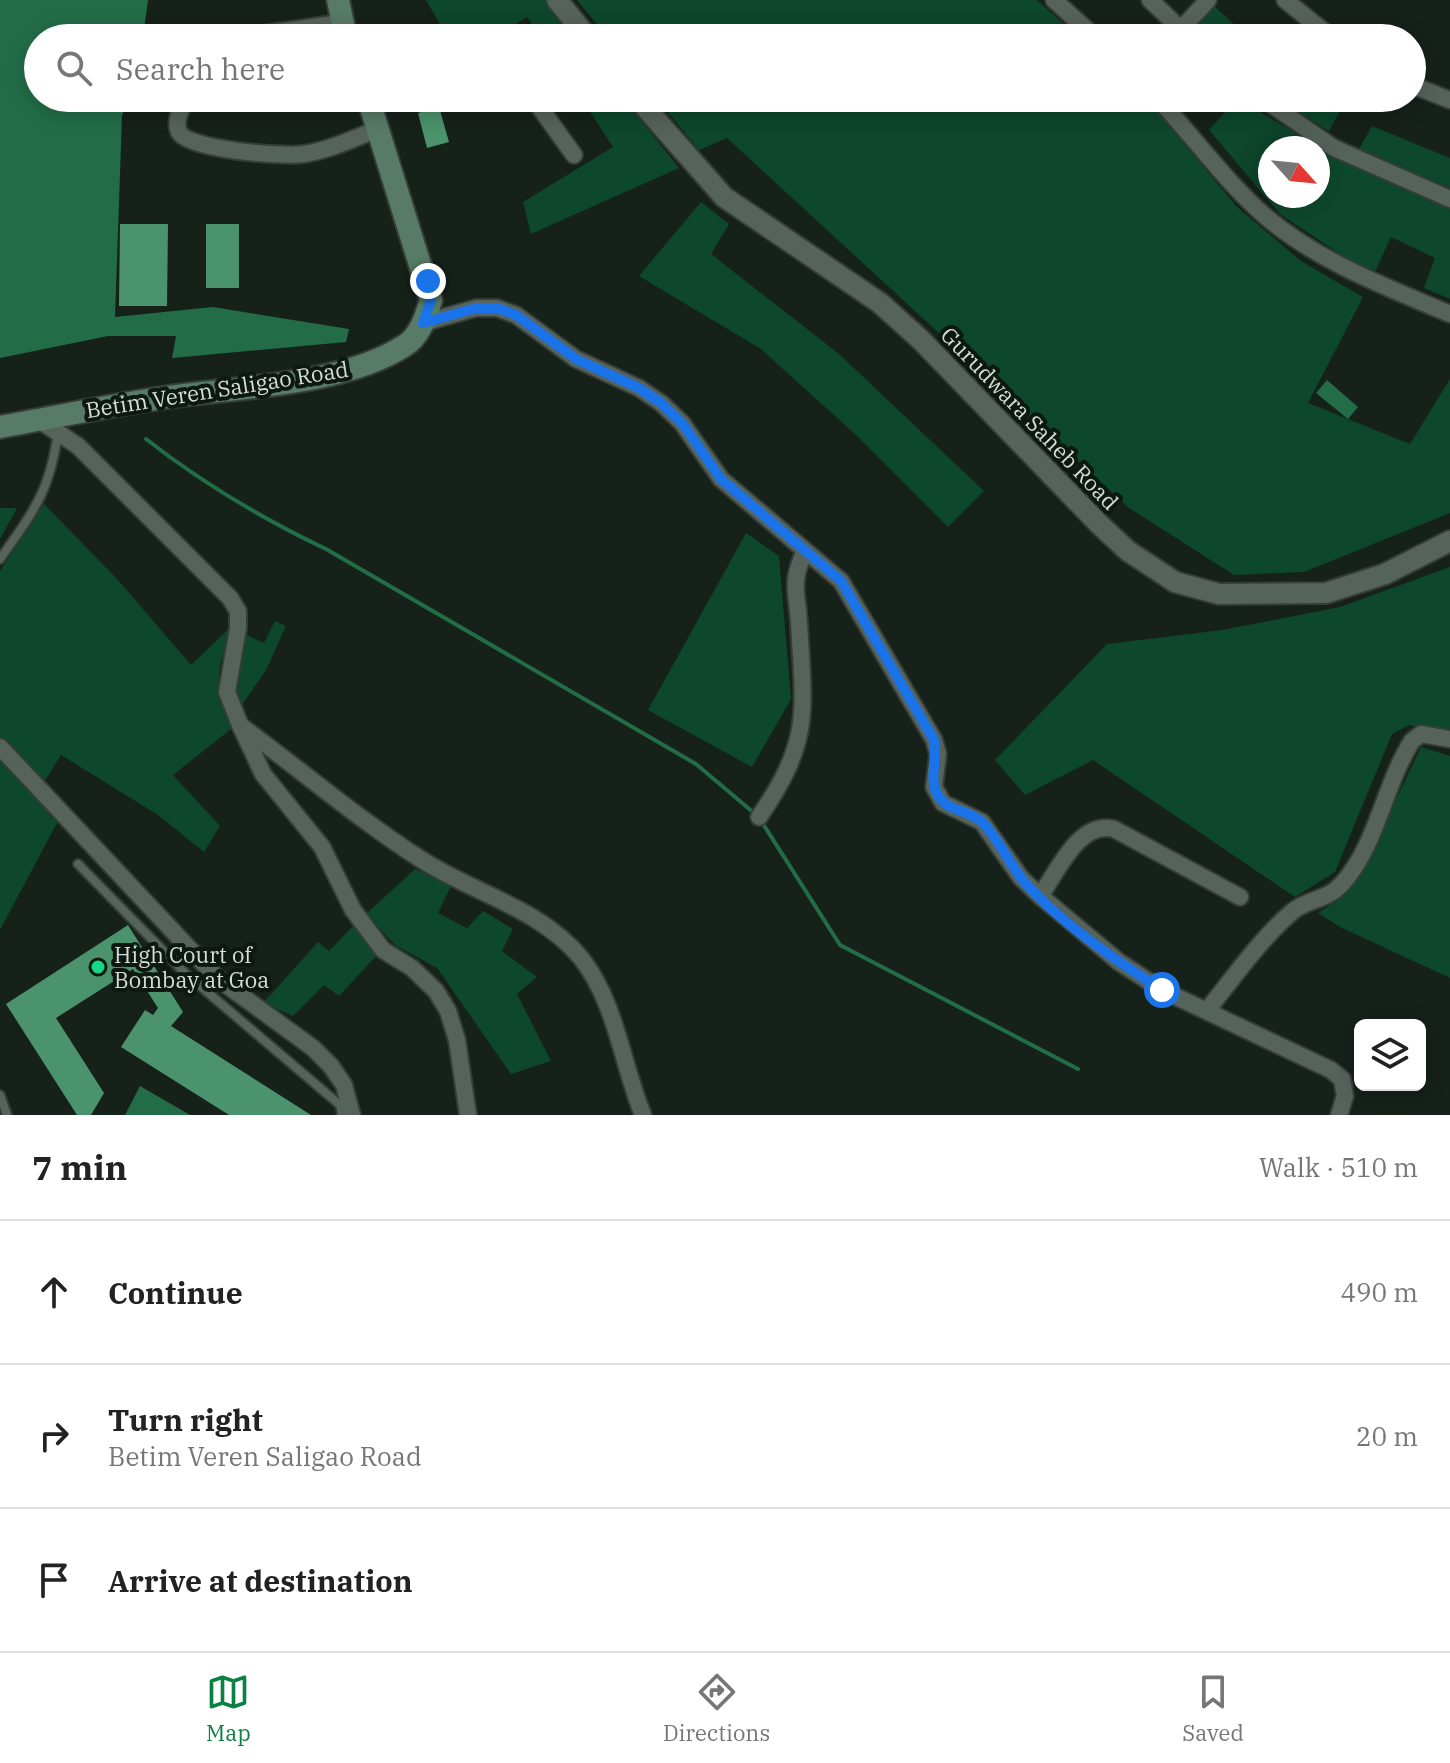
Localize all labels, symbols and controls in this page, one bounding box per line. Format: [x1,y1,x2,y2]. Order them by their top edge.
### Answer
search box [24,24,1426,112]
icon: search [52,46,96,90]
text: Search here [116,49,285,88]
north arrow [1258,136,1330,208]
route end [410,263,446,299]
street label: Gurudwara Saheb Road [935,320,1125,516]
street label: Betim Veren Saligao Road [84,354,350,424]
place label: High Court of Bombay at Goa [114,940,269,994]
marker: High Court of Bombay at Goa [89,958,107,976]
route start [1144,972,1180,1008]
map controls [1354,1019,1426,1091]
button: layers [1354,1019,1426,1091]
text: 7 min [32,1145,127,1189]
text: Walk · 510 m [1259,1150,1418,1184]
icon: ahead [32,1270,76,1314]
text: Continue [108,1273,243,1312]
text: 490 m [1340,1275,1418,1309]
text: Turn right [108,1400,263,1439]
icon: right [32,1414,76,1458]
text: 20 m [1356,1419,1418,1453]
text: Betim Veren Saligao Road [108,1439,422,1473]
icon: arrive [32,1558,76,1602]
text: Arrive at destination [108,1561,413,1600]
tab: Map [206,1670,251,1747]
tab: Directions [663,1670,770,1747]
tab: Saved [1182,1670,1244,1747]

